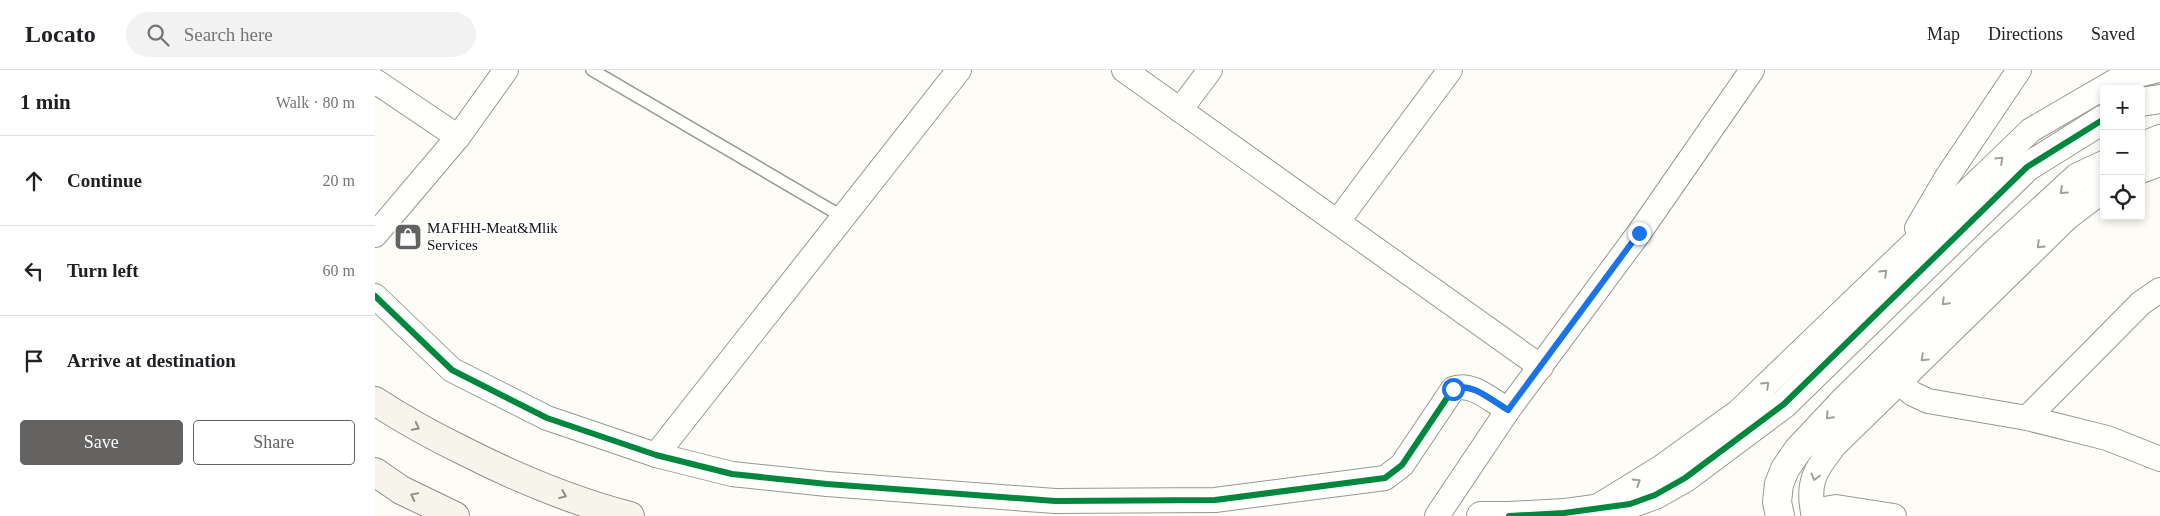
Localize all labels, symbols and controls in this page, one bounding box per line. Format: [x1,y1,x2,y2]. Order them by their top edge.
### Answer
search box [126,12,476,57]
text: Locato [25,21,96,47]
icon: search [144,21,172,49]
text: Search here [184,24,273,45]
text: Map [1927,24,1960,44]
text: Directions [1988,24,2063,44]
text: Saved [2091,24,2135,44]
map controls [2100,85,2145,220]
button: + [2100,85,2145,130]
text: 1 min [20,90,71,114]
text: Walk · 80 m [276,94,355,111]
button: − [2100,130,2145,175]
one-way arrow [1995,157,2004,166]
icon: ahead [20,167,48,195]
text: Continue [67,170,142,191]
text: 20 m [323,172,355,189]
button: locate [2100,175,2145,220]
one-way arrow [2060,185,2069,194]
place label: MAFHH-Meat&Mlik Services [427,220,558,253]
shop icon: MAFHH-Meat&Mlik Services [393,222,423,252]
route end [1628,222,1651,245]
one-way arrow [2037,239,2046,248]
icon: left [20,257,48,285]
text: Turn left [67,260,139,281]
text: 60 m [323,262,355,279]
one-way arrow [1878,270,1887,279]
one-way arrow [1941,296,1950,305]
icon: arrive [20,347,48,375]
text: Arrive at destination [67,350,236,371]
one-way arrow [1921,352,1930,361]
route start [1442,378,1465,401]
one-way arrow [1760,382,1769,391]
one-way arrow [1826,411,1835,420]
button: Save [20,420,183,465]
button: Share [193,420,355,465]
one-way arrow [411,421,420,431]
one-way arrow [1810,472,1820,480]
one-way arrow [1631,479,1640,489]
one-way arrow [559,489,567,499]
one-way arrow [410,492,419,502]

